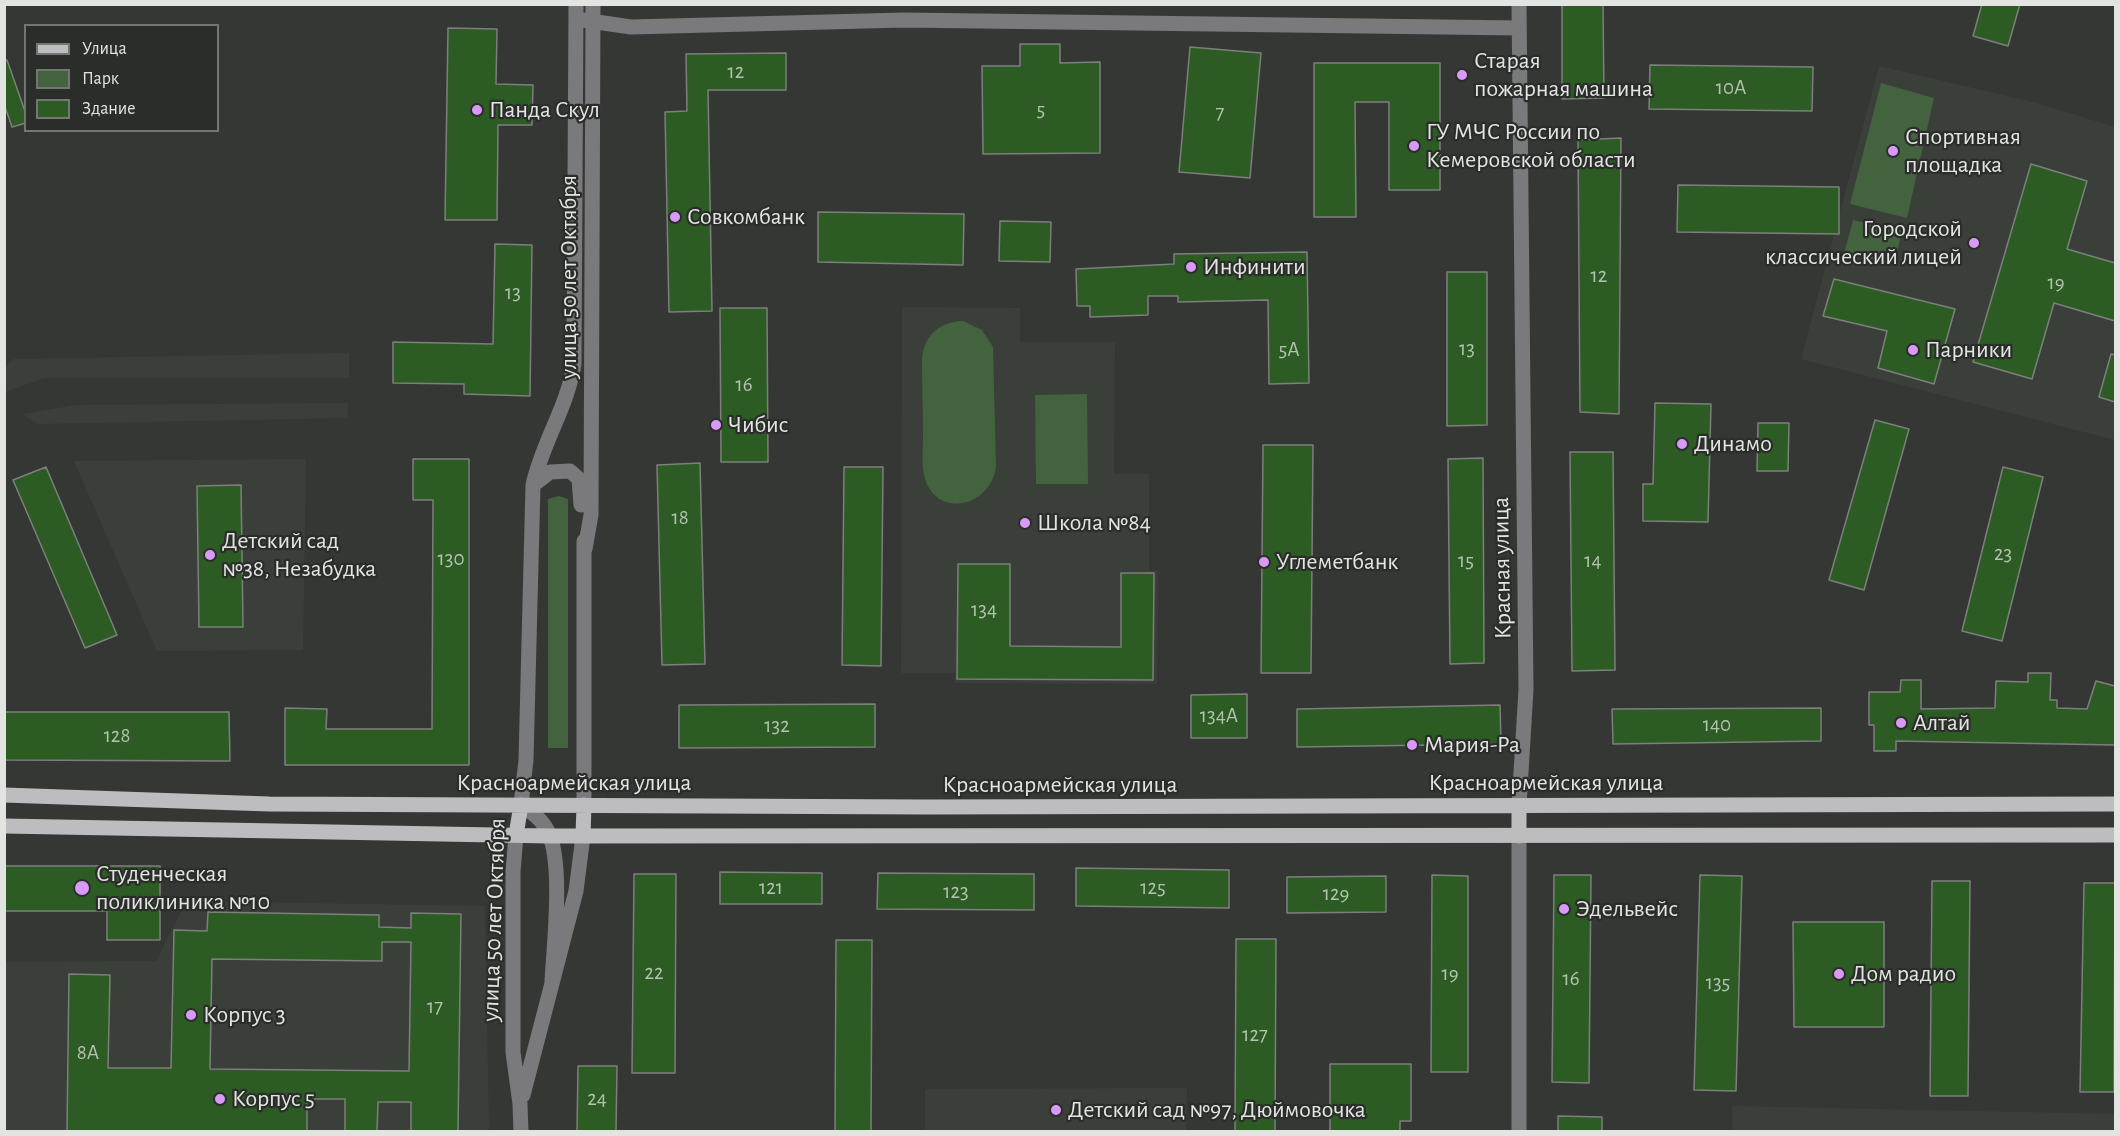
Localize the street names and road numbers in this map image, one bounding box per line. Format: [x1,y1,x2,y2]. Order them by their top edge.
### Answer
street label: улица 50 лет Октября [555,175,583,379]
street label: Красная улица [1486,497,1518,639]
street label: Красноармейская улица [456,769,692,797]
street label: Красноармейская улица [1428,769,1664,797]
street label: Красноармейская улица [942,771,1178,799]
street label: улица 50 лет Октября [476,818,512,1022]

